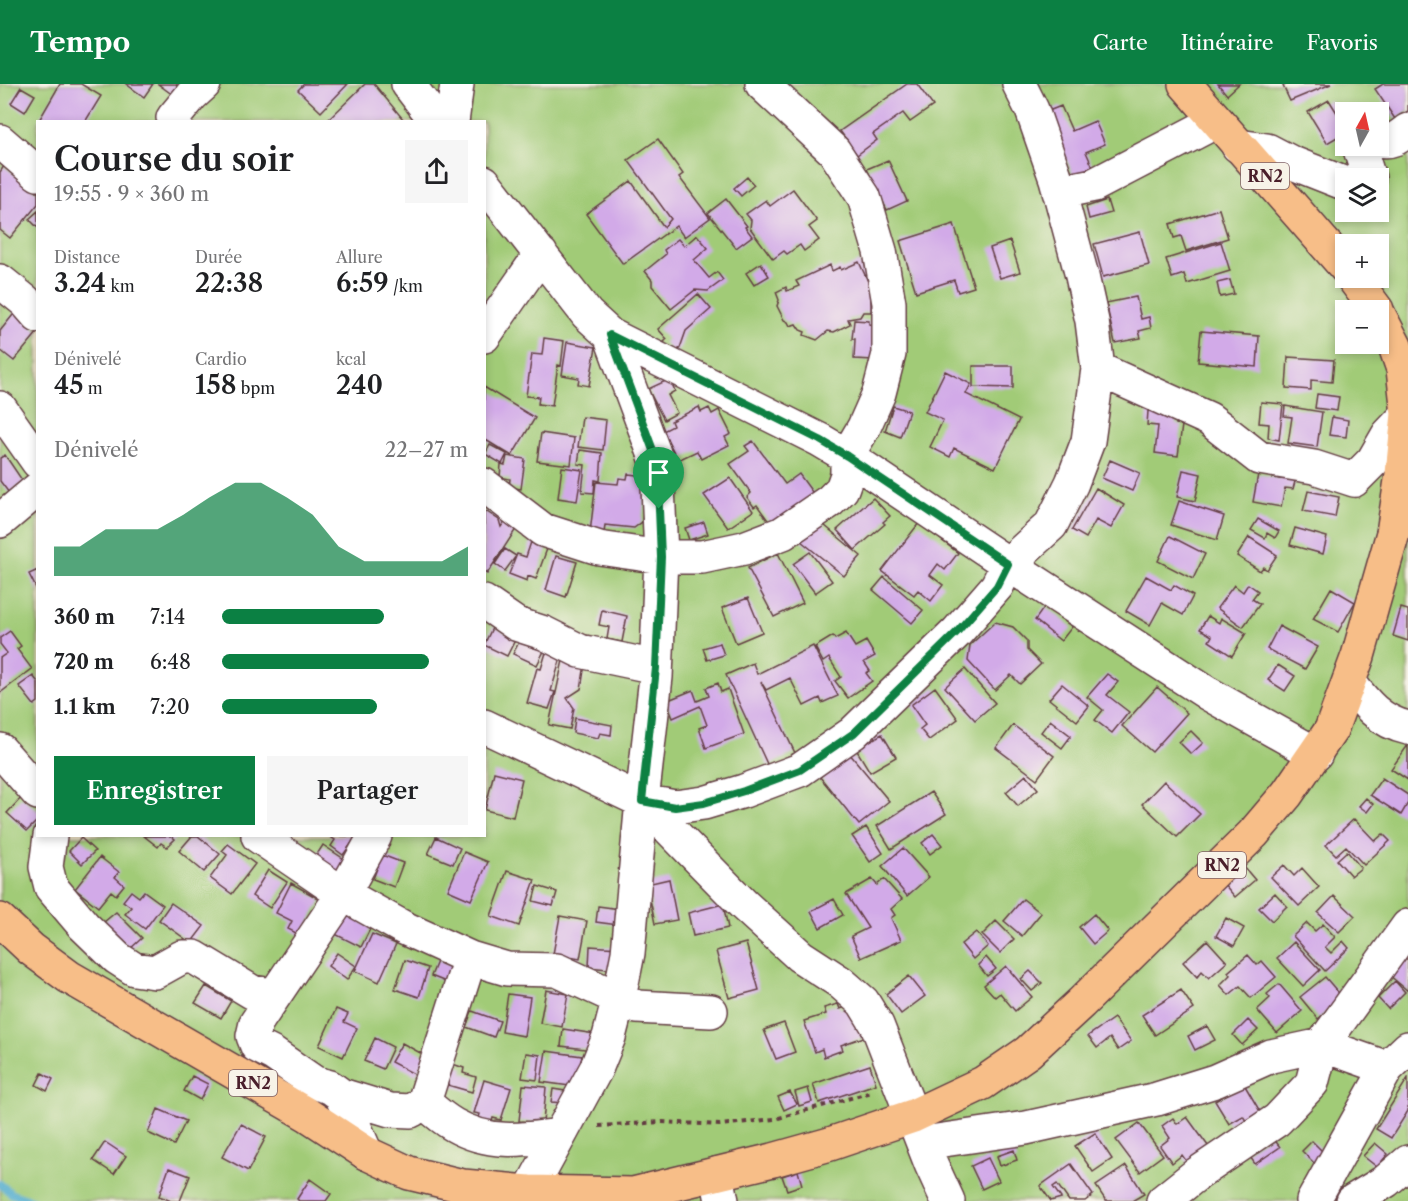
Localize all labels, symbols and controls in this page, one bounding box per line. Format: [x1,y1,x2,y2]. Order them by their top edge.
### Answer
text: Tempo [30,25,130,59]
text: Carte [1092,30,1148,55]
text: Itinéraire [1181,30,1274,55]
text: Favoris [1307,30,1378,55]
north arrow [1335,102,1389,156]
map controls [1335,102,1389,354]
text: Course du soir [54,139,294,180]
button: share [405,140,468,203]
road number: RN2 [1241,163,1289,189]
button: layers [1335,168,1389,222]
text: 19:55 · 9 × 360 m [54,182,209,206]
button: + [1335,234,1389,288]
text: Distance [54,247,120,267]
text: Durée [195,247,242,267]
text: Allure [336,247,383,267]
text: 3.24 [54,267,106,299]
text: 22:38 [195,267,263,299]
text: 6:59 [336,267,389,299]
text: km [106,276,135,296]
text: /km [389,276,423,296]
button: − [1335,300,1389,354]
text: Dénivelé [54,349,122,369]
text: Cardio [195,349,247,369]
text: kcal [336,349,366,369]
text: 45 [54,369,84,401]
text: 158 [195,369,237,401]
text: 240 [336,369,383,401]
text: m [84,378,103,398]
text: bpm [237,378,275,398]
text: Dénivelé [54,438,138,462]
text: 22–27 m [385,438,468,462]
pin [633,447,684,509]
icon: arrive [642,456,675,489]
text: 360 m [54,605,115,629]
text: 7:14 [150,605,185,629]
text: 720 m [54,650,114,674]
text: 6:48 [150,650,191,674]
text: 1.1 km [54,695,116,719]
text: 7:20 [150,695,190,719]
button: Enregistrer [54,756,255,825]
button: Partager [267,756,468,825]
road number: RN2 [1198,852,1246,878]
road number: RN2 [229,1070,277,1096]

